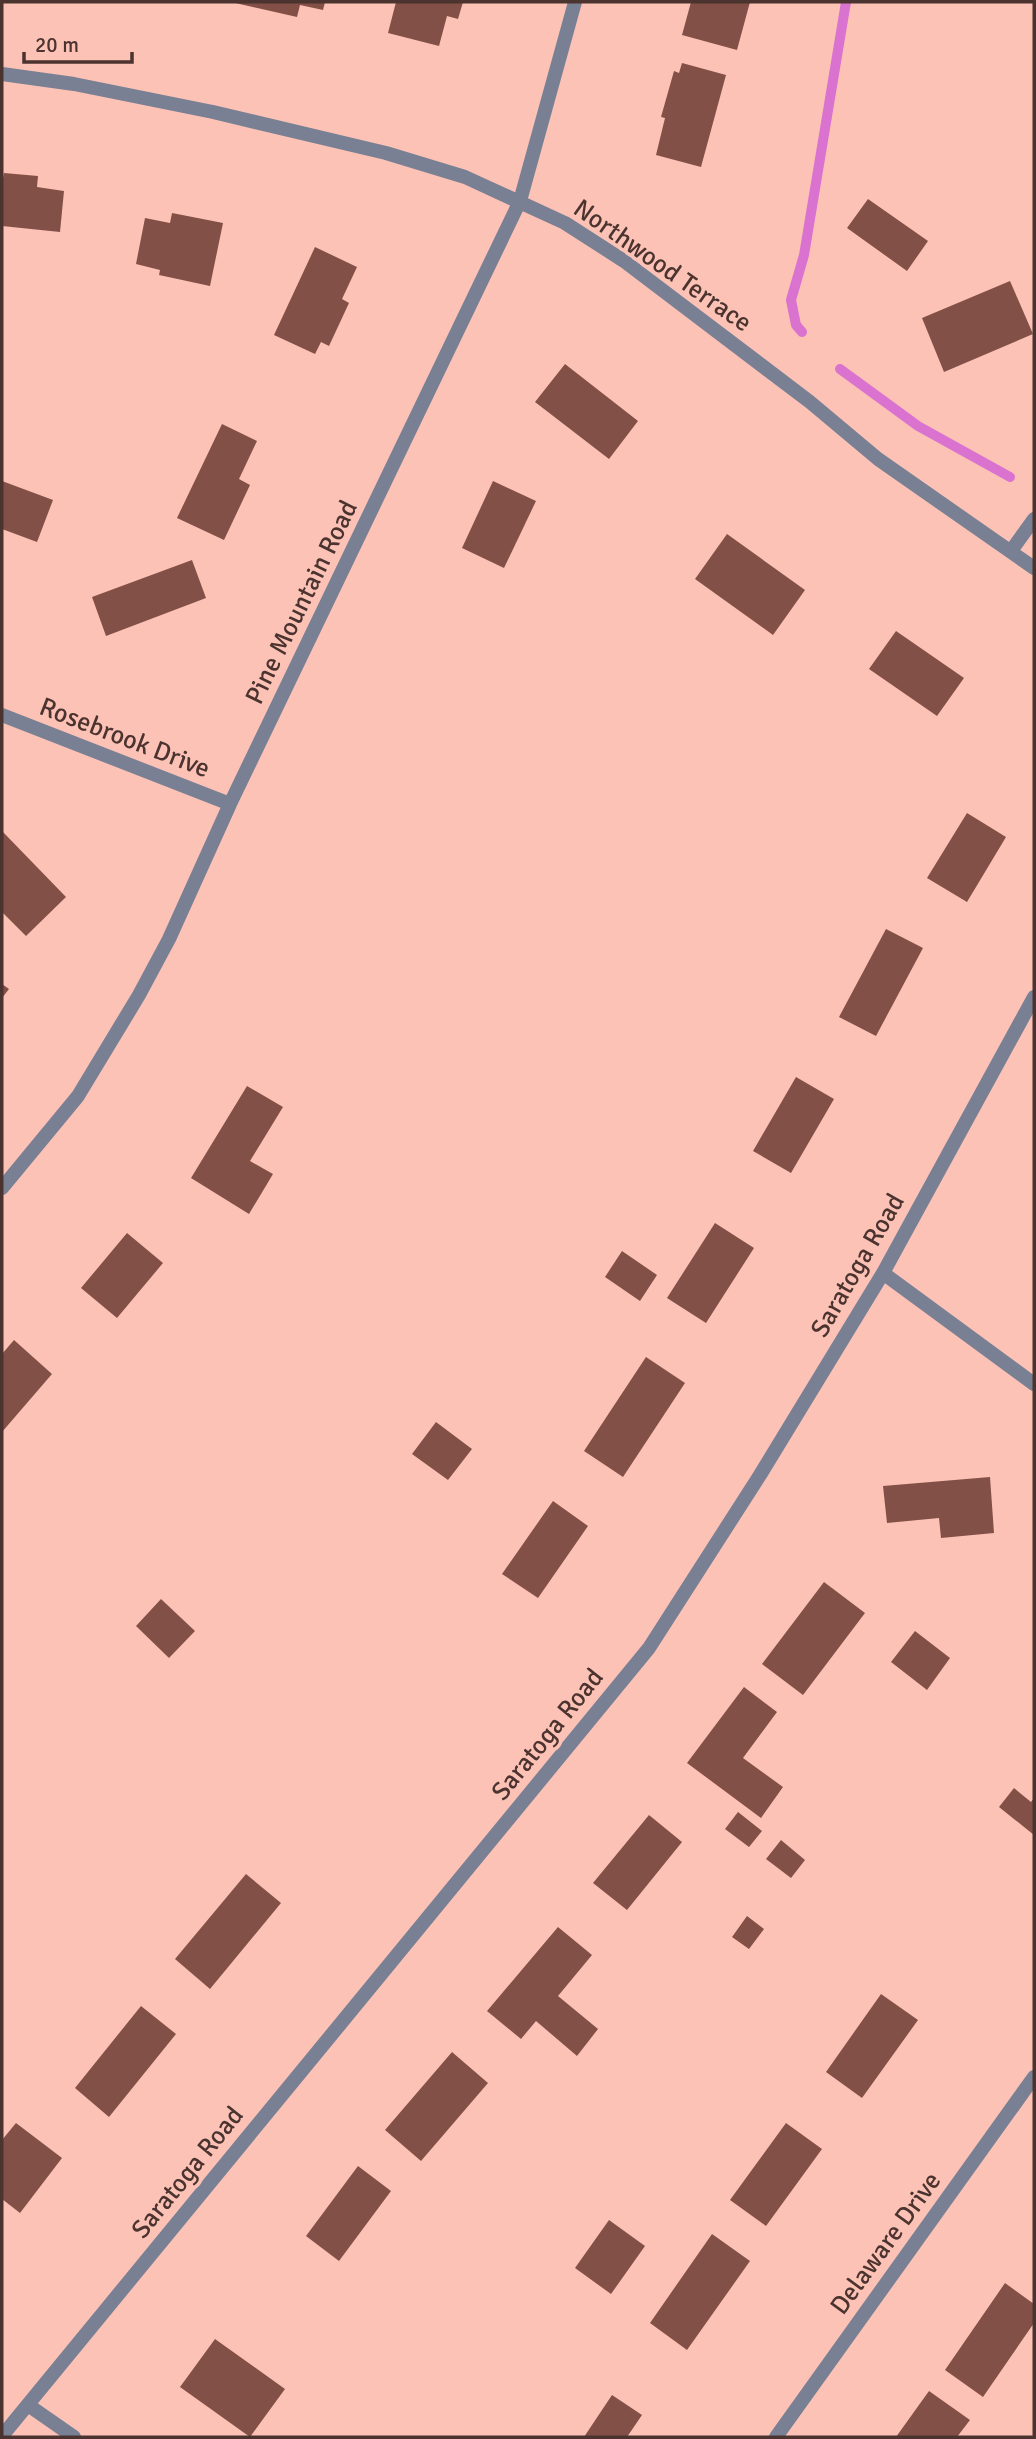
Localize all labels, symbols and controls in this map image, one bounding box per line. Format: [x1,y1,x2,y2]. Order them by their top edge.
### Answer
scale bar [24,21,133,65]
text: 20 m [35,32,79,58]
street label: Northwood Terrace [567,193,758,339]
street label: Pine Mountain Road [239,495,365,709]
street label: Rosebrook Drive [35,691,214,785]
street label: Saratoga Road [804,1188,912,1343]
street label: Saratoga Road [485,1662,611,1807]
street label: Saratoga Road [125,2100,251,2245]
street label: Delaware Drive [823,2166,948,2321]

